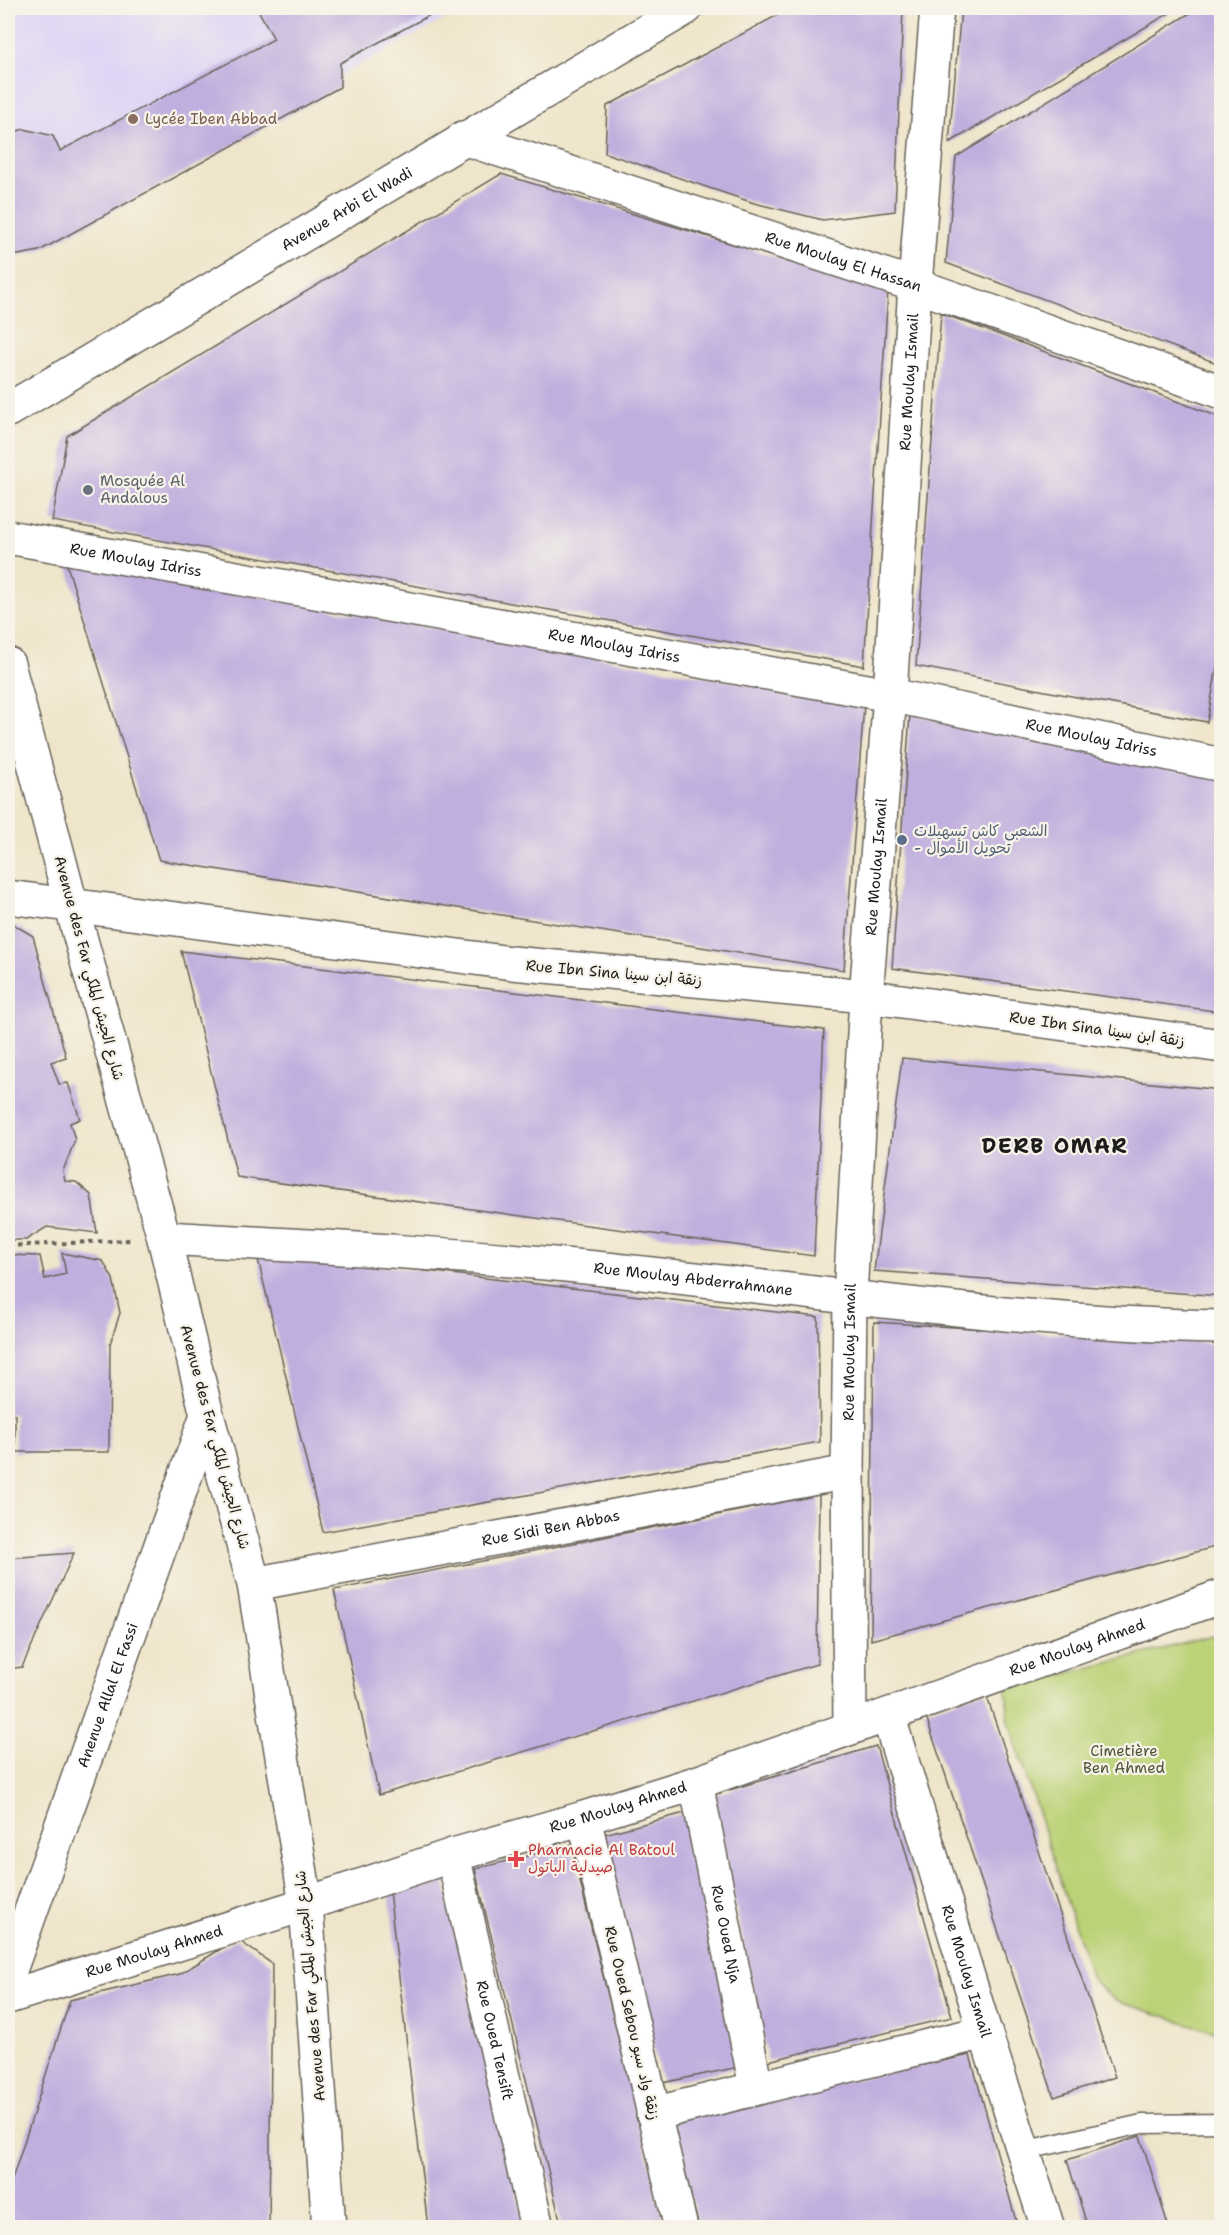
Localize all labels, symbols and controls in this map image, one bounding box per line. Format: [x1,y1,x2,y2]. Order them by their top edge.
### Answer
place label: Lycée Iben Abbad [145,109,278,129]
marker: Lycée Iben Abbad [126,112,140,126]
street label: Avenue Arbi El Wadi [278,162,416,256]
street label: Rue Moulay El Hassan [763,227,924,297]
street label: Rue Moulay Ismail [895,312,923,451]
place label: Mosquée Al Andalous [100,471,186,508]
marker: Mosquée Al Andalous [81,483,95,497]
street label: Rue Moulay Idriss [68,538,204,582]
street label: Rue Moulay Idriss [547,624,682,667]
street label: Rue Moulay Idriss [1024,714,1159,761]
street label: Rue Moulay Ismail [861,797,892,936]
place label: الشعبي كاش تسهيلات - تحويل الأموال [914,821,1047,858]
marker: الشعبي كاش تسهيلات - تحويل الأموال [895,833,909,847]
street label: Avenue des Far شارع الجيش الملكي [46,853,129,1083]
street label: Rue Ibn Sina زنقة ابن سينا [525,955,703,991]
street label: Rue Ibn Sina زنقة ابن سينا [1008,1007,1186,1051]
district label: DERB OMAR [982,1132,1128,1160]
street label: Rue Moulay Abderrahmane [593,1258,794,1300]
street label: Rue Moulay Ismail [839,1282,861,1421]
street label: Avenue des Far شارع الجيش الملكي [172,1322,255,1552]
street label: Rue Sidi Ben Abbas [480,1505,621,1551]
street label: Rue Moulay Ahmed [1007,1614,1148,1681]
street label: Anenue Allal El Fassi [73,1620,143,1770]
park label: Cimetière Ben Ahmed [1083,1741,1166,1778]
street label: Rue Moulay Ahmed [547,1776,690,1837]
place label: Pharmacie Al Batoul صيدلية الباتول [528,1840,676,1877]
marker: Pharmacie Al Batoul صيدلية الباتول [509,1852,523,1866]
street label: Avenue des Far شارع الجيش الملكي [290,1869,333,2102]
street label: Rue Oued Nja [706,1883,745,1985]
street label: Rue Moulay Ismail [937,1902,996,2041]
street label: Rue Moulay Ahmed [83,1920,226,1982]
street label: Rue Oued Sebou زنقة واد سبو [600,1924,664,2122]
street label: Rue Oued Tensift [472,1978,518,2102]

